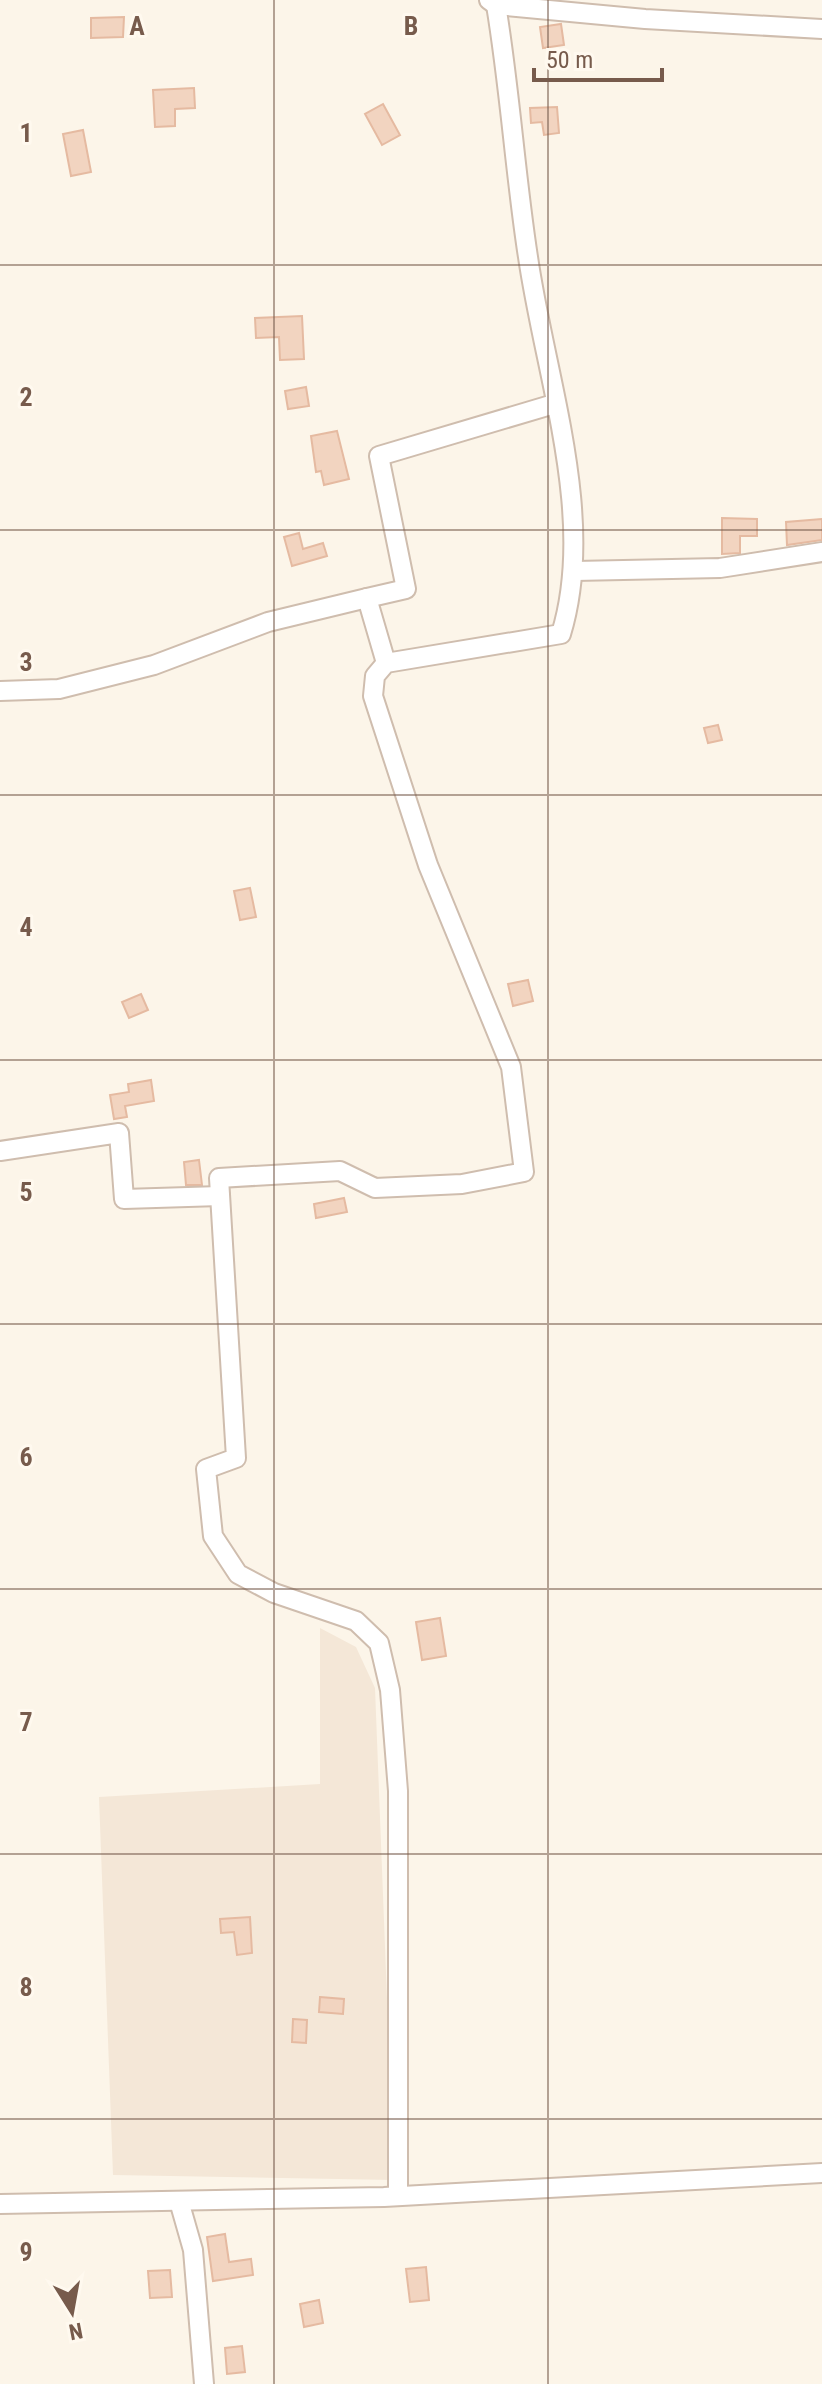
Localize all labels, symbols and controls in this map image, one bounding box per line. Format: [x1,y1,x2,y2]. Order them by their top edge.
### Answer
text: A [129,11,145,41]
text: B [404,11,418,41]
scale bar [534,32,662,82]
text: 50 m [546,46,593,74]
text: 1 [19,118,33,148]
text: 2 [19,382,33,412]
text: 3 [19,647,33,677]
text: 4 [19,912,33,942]
text: 5 [19,1177,33,1207]
text: 6 [19,1442,33,1472]
text: 7 [19,1707,33,1737]
text: 8 [19,1972,33,2002]
text: 9 [19,2237,33,2267]
north arrow [32,2272,112,2352]
text: N [67,2318,85,2345]

